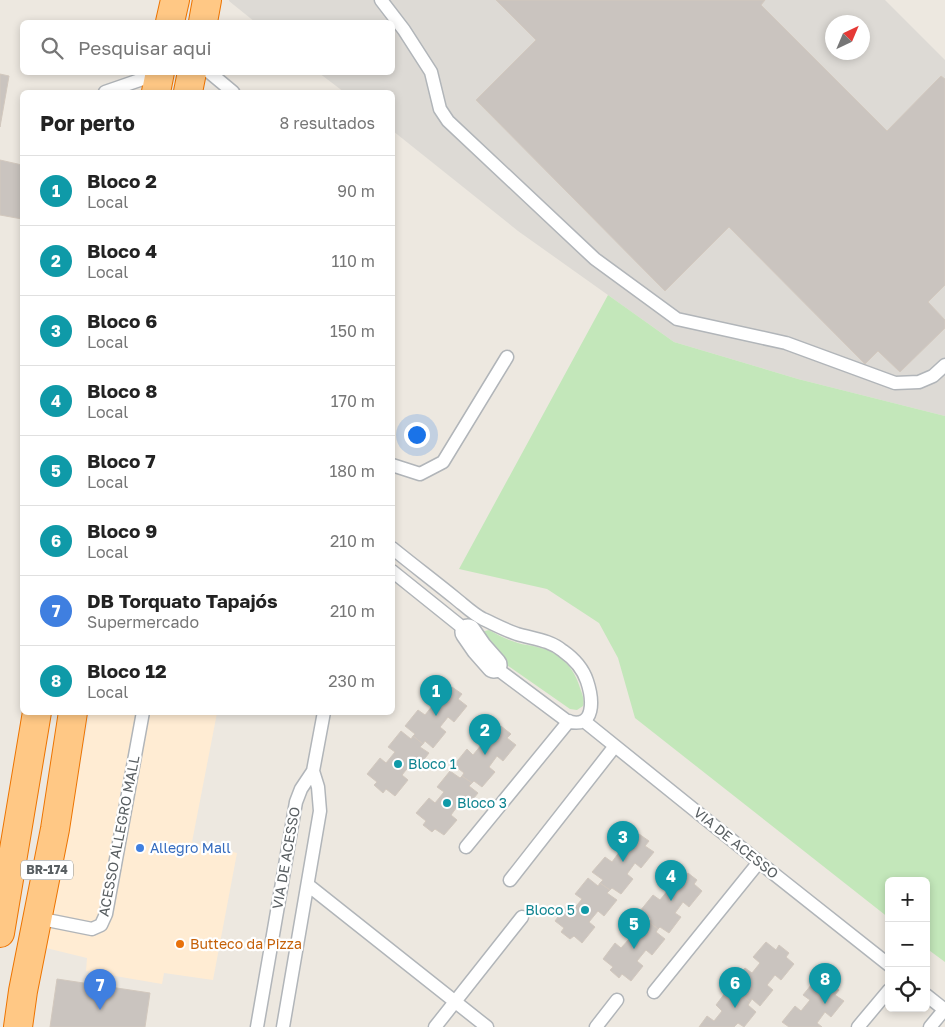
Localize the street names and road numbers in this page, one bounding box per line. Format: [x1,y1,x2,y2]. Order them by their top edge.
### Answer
street label: ACESSO ALLEGRO MALL [95,754,142,918]
street label: VIA DE ACESSO [691,803,782,882]
street label: VIA DE ACESSO [268,805,303,911]
road number: BR-174 [21,860,73,880]

